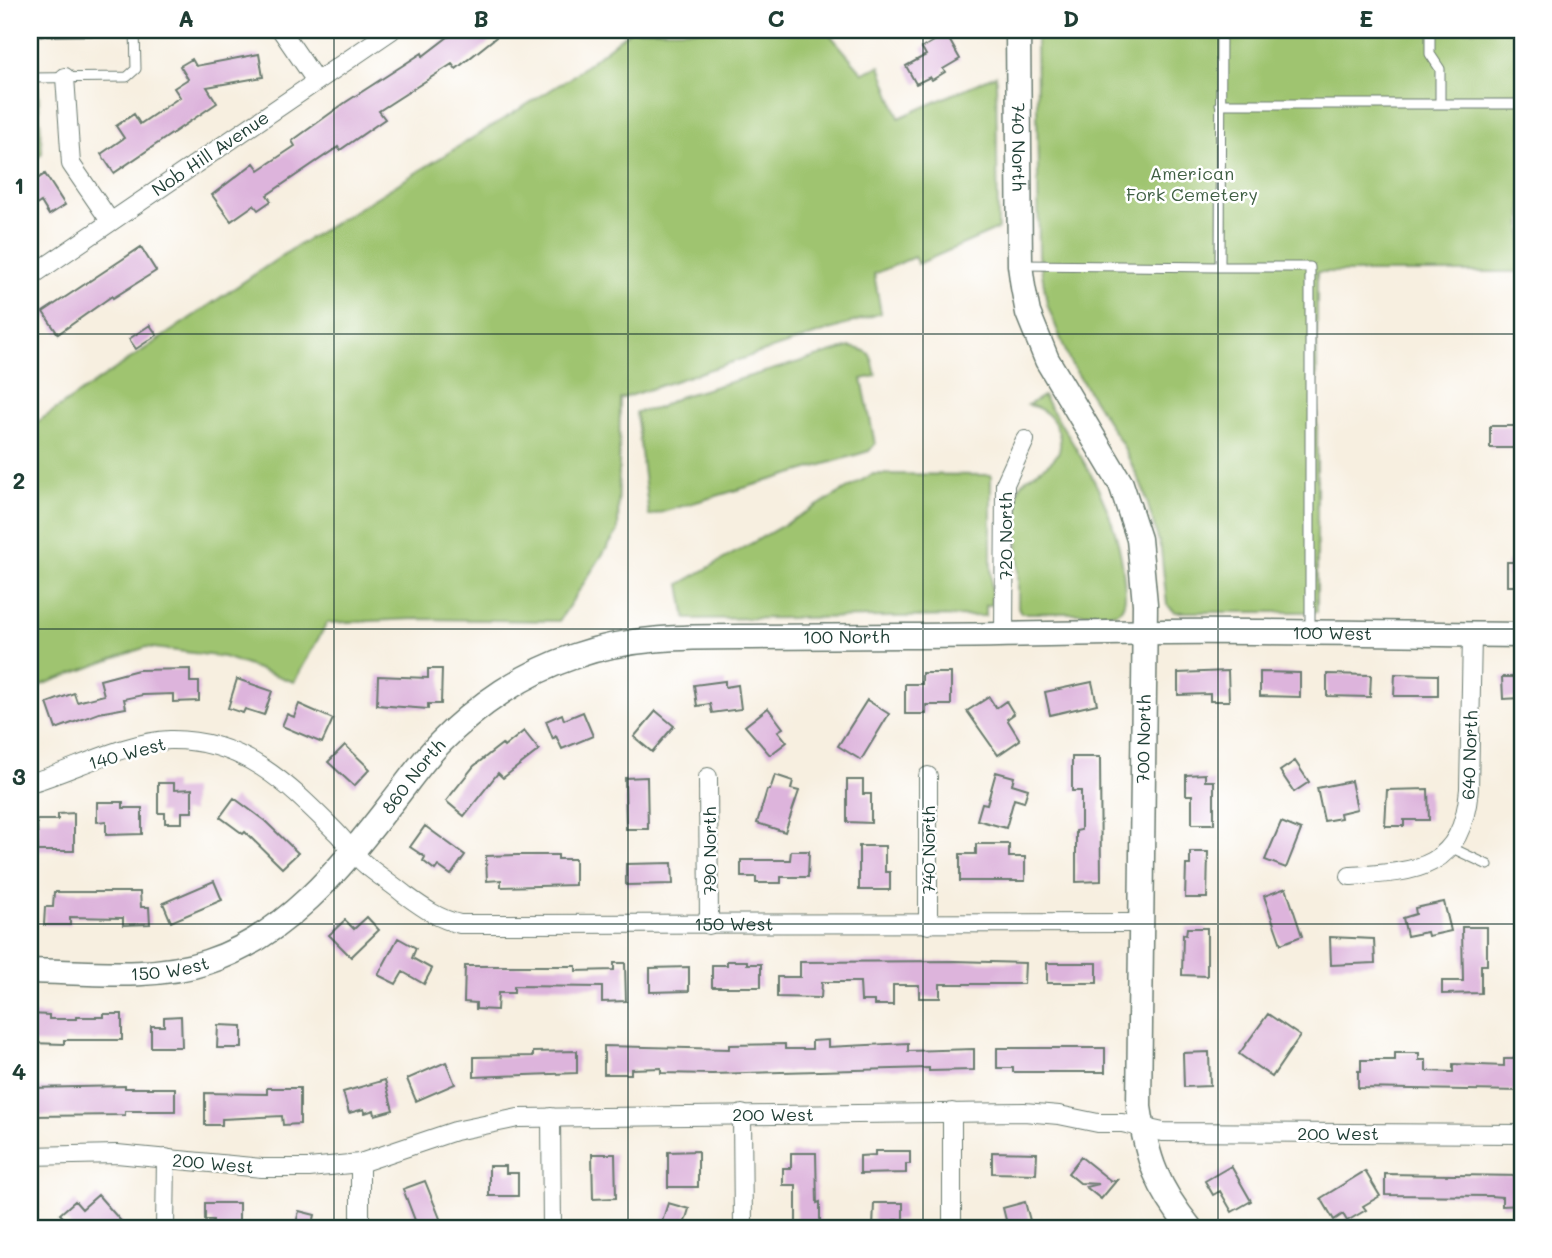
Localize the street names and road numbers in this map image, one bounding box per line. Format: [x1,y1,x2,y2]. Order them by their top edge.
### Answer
street label: 740 North [1007,103,1031,191]
street label: Nob Hill Avenue [147,105,273,201]
street label: 720 North [993,492,1017,580]
street label: 100 West [1292,620,1372,645]
street label: 100 North [803,624,890,649]
street label: 700 North [1130,694,1156,784]
street label: 640 North [1455,710,1483,800]
street label: 140 West [86,731,168,775]
street label: 860 North [376,733,450,818]
street label: 740 North [916,806,940,894]
street label: 790 North [697,807,721,895]
street label: 150 West [694,912,773,936]
street label: 150 West [130,950,212,985]
street label: 200 West [732,1102,814,1126]
street label: 200 West [1297,1121,1379,1145]
street label: 200 West [171,1147,255,1179]

